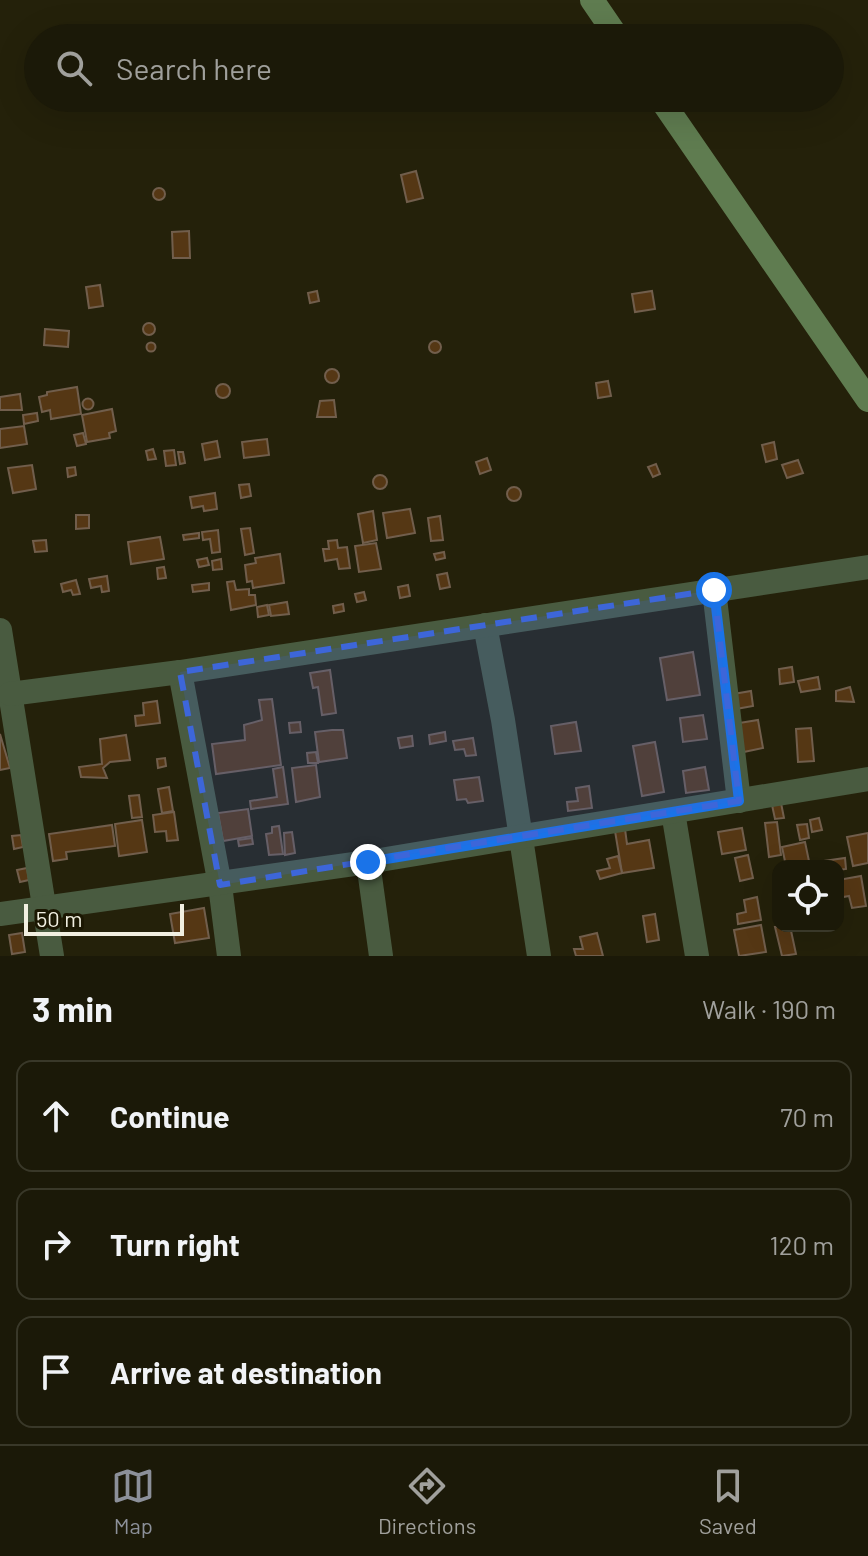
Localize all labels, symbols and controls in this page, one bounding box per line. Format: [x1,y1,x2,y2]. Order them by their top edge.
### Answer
search box [24,24,844,112]
icon: search [52,46,96,90]
text: Search here [116,50,272,86]
route start [696,572,732,608]
route end [350,844,386,880]
map controls [772,860,844,932]
button: locate [772,860,844,932]
scale bar [24,900,184,936]
text: 50 m [36,905,82,931]
text: 3 min [32,988,113,1029]
text: Walk · 190 m [702,993,836,1024]
icon: ahead [34,1094,78,1138]
text: Continue [110,1098,230,1134]
text: 70 m [780,1101,834,1132]
icon: right [34,1222,78,1266]
text: Turn right [110,1226,240,1262]
text: 120 m [770,1229,834,1260]
icon: arrive [34,1350,78,1394]
text: Arrive at destination [110,1354,382,1390]
tab: Map [111,1464,155,1538]
tab: Directions [378,1464,476,1538]
tab: Saved [699,1464,757,1538]

